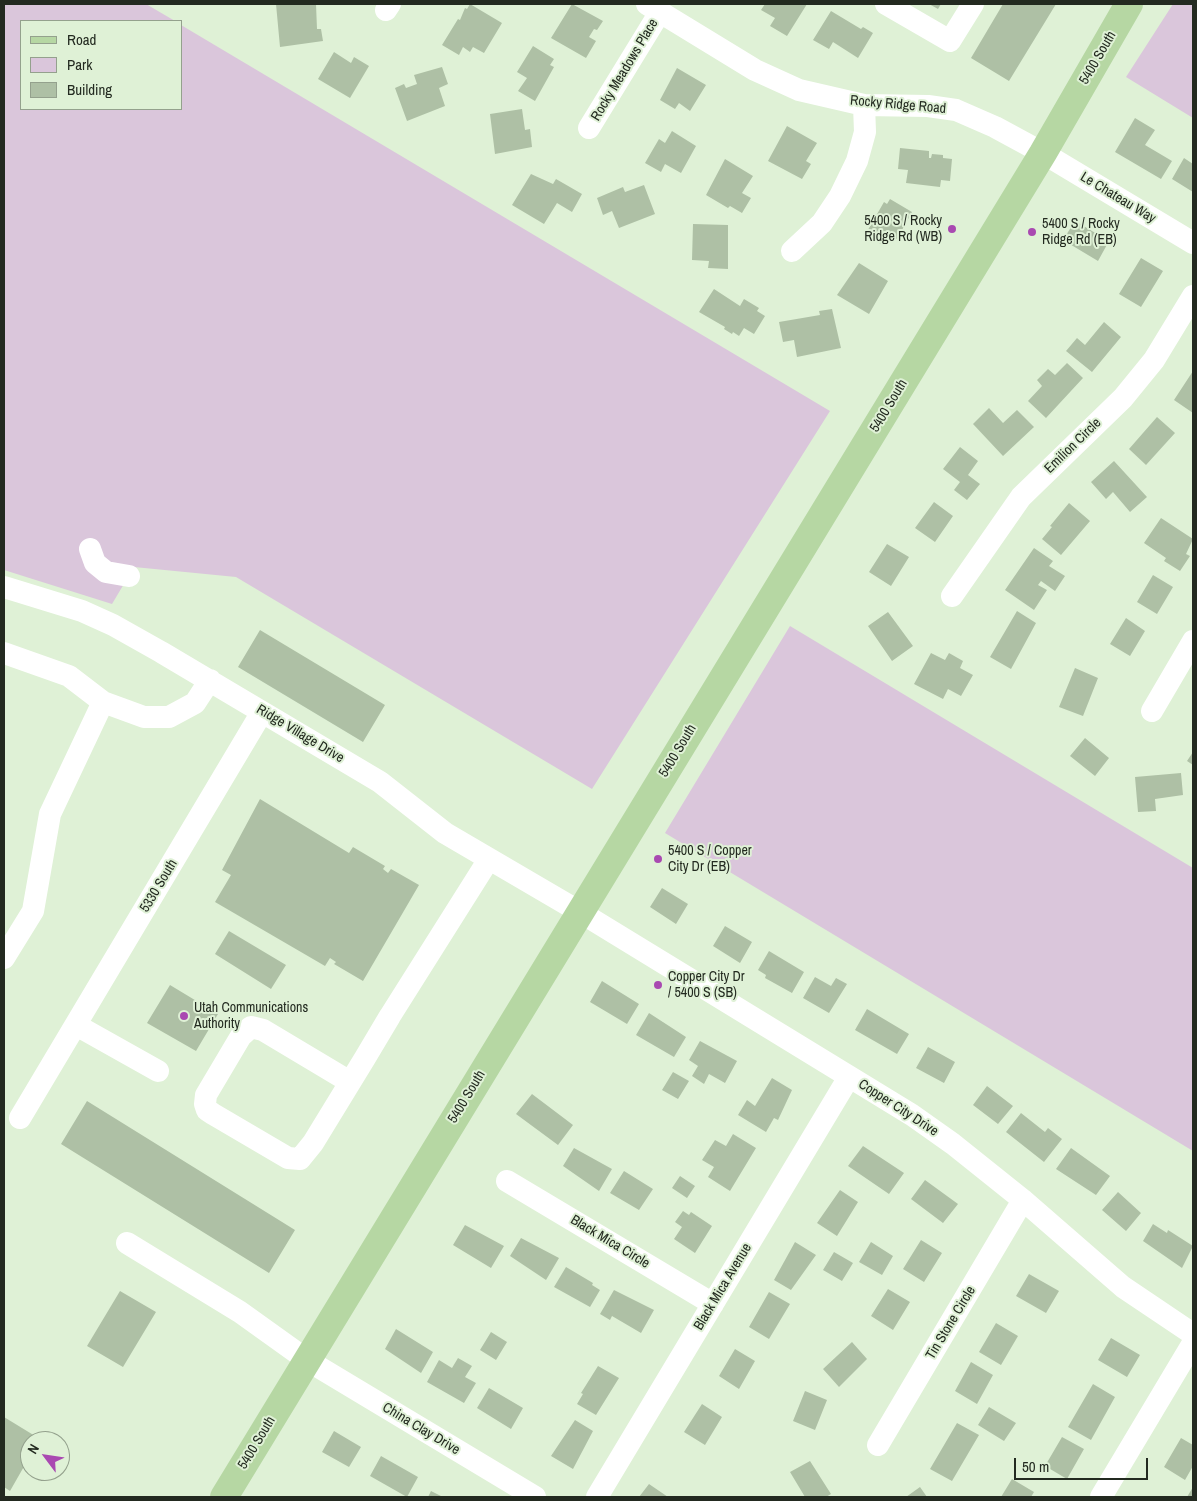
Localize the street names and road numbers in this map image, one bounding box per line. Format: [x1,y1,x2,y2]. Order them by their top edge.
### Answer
street label: Rocky Meadows Place [588,16,662,124]
street label: 5400 South [1076,28,1120,88]
street label: Rocky Ridge Road [849,92,947,118]
street label: Le Chateau Way [1077,169,1159,227]
street label: 5400 South [867,377,911,435]
street label: Emilion Circle [1041,415,1105,477]
street label: Ridge Village Drive [253,701,347,767]
street label: 5400 South [656,722,700,780]
street label: 5330 South [137,857,181,915]
street label: 5400 South [445,1068,489,1126]
street label: Copper City Drive [855,1076,941,1140]
street label: Black Mica Circle [567,1212,653,1272]
street label: Black Mica Avenue [691,1241,755,1333]
street label: Tin Stone Circle [923,1283,979,1363]
street label: China Clay Drive [379,1399,463,1459]
street label: 5400 South [235,1414,279,1472]

